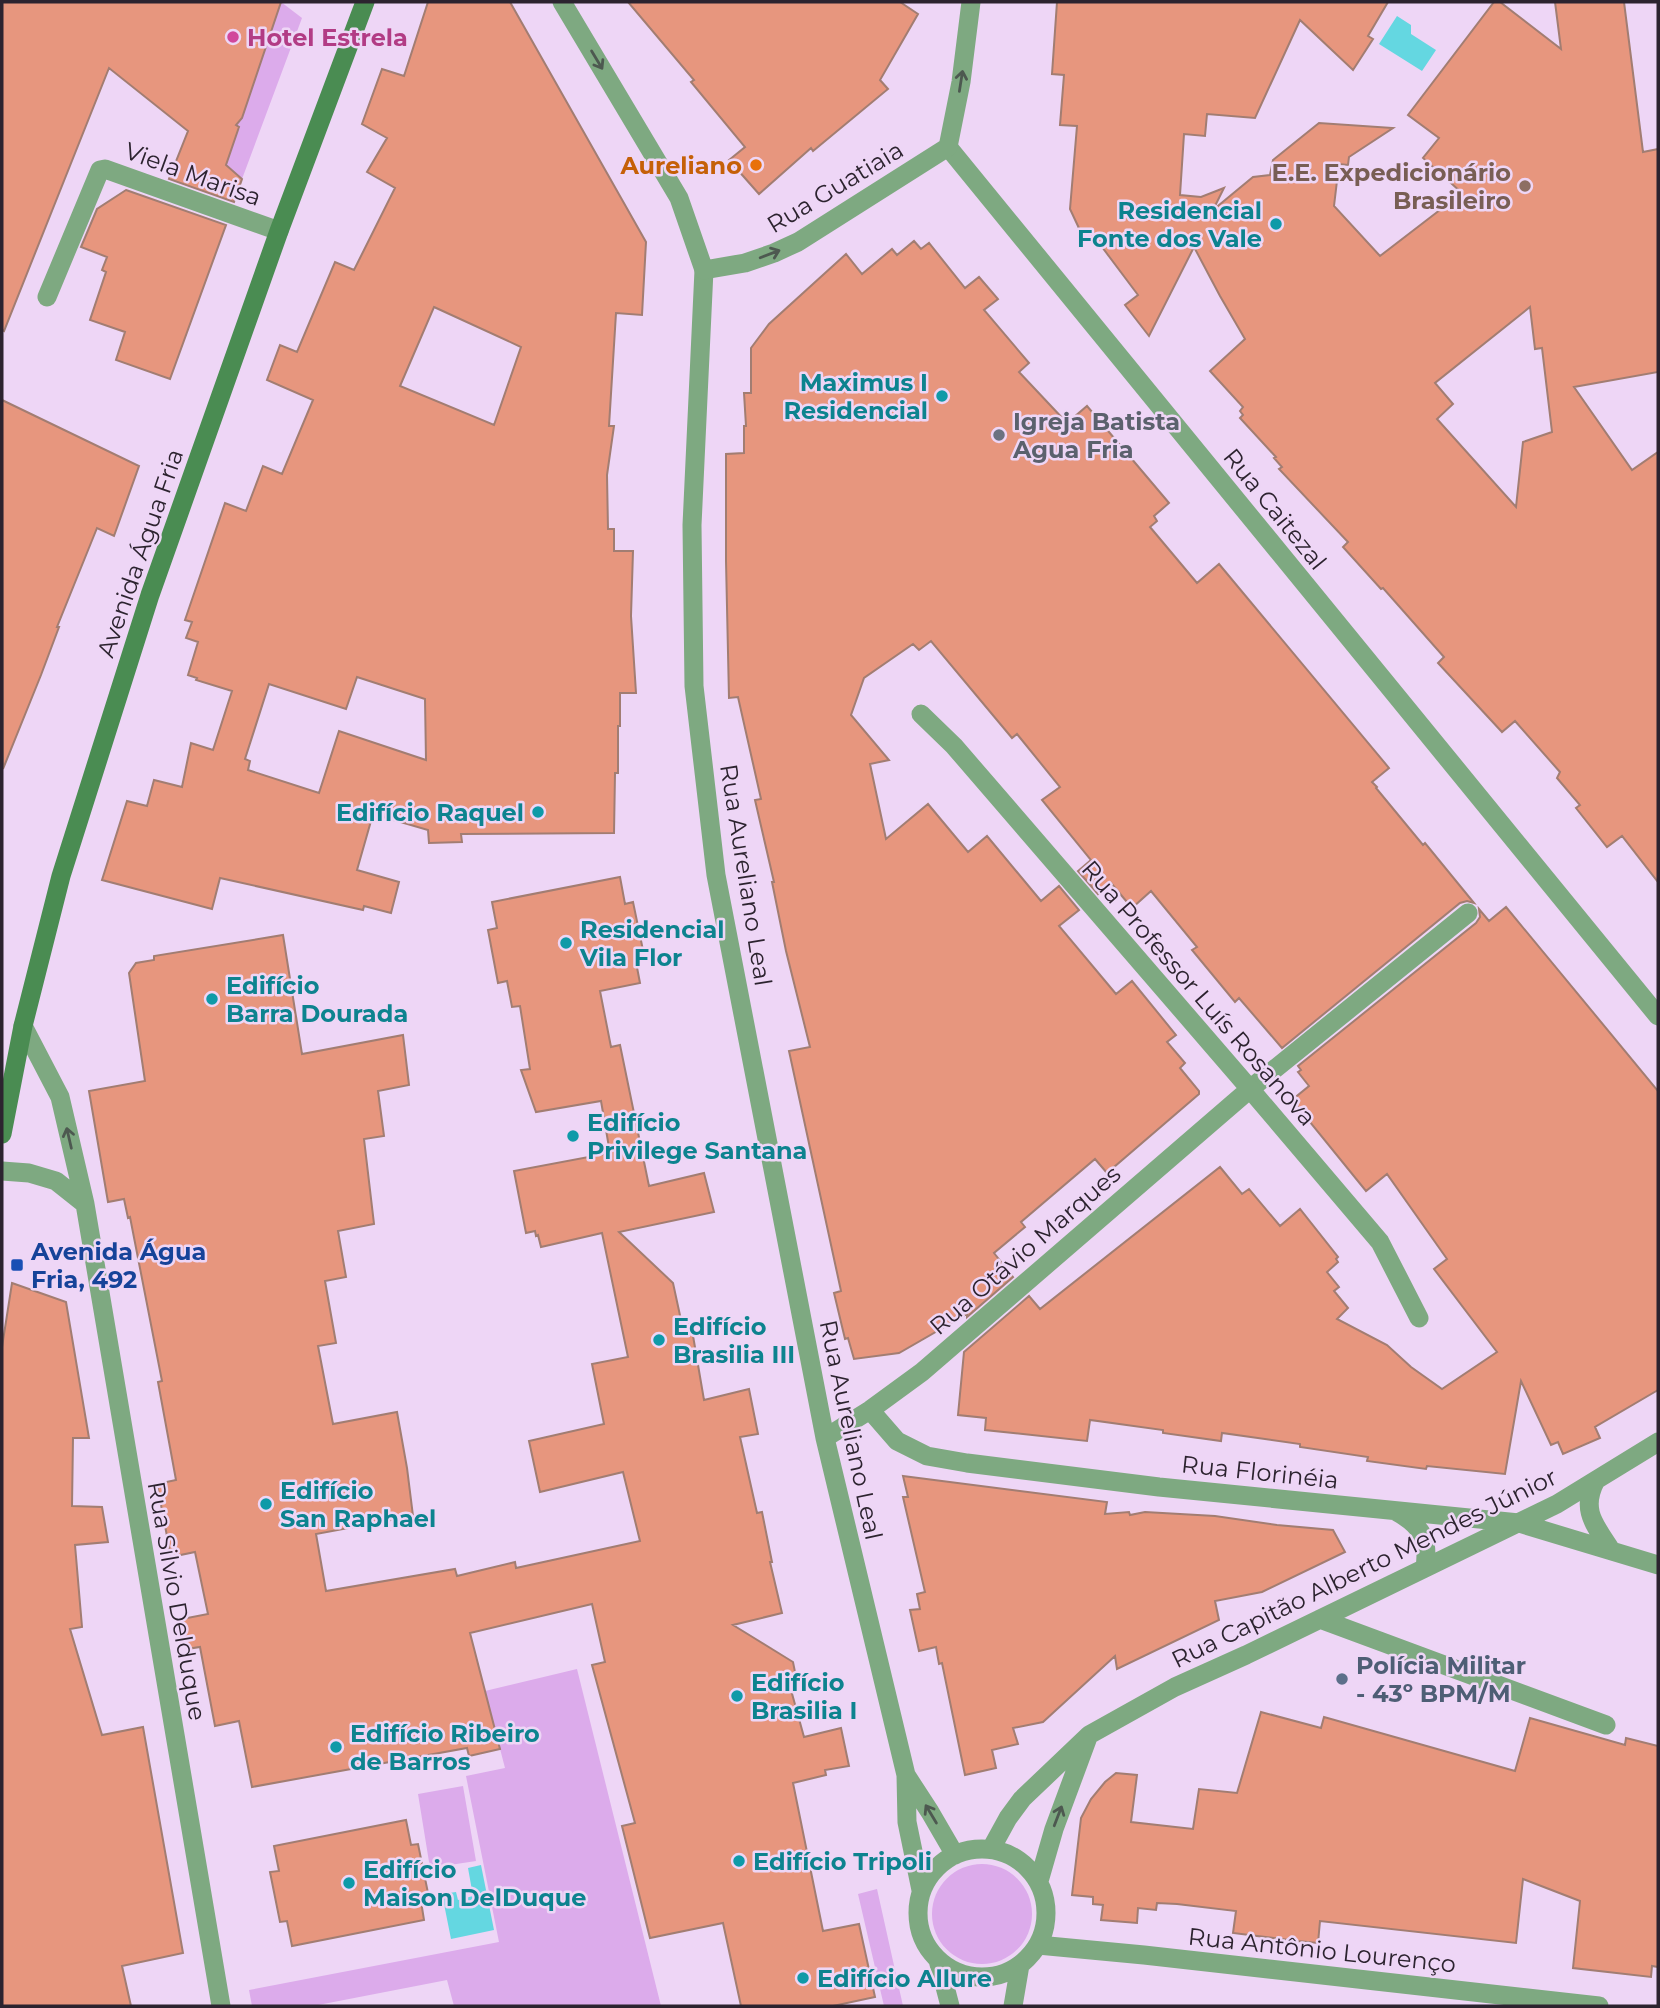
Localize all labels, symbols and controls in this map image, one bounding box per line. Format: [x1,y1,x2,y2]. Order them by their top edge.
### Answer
place label: Hotel Estrela [247,23,408,52]
marker: Hotel Estrela [225,29,241,45]
one-way arrow [590,50,604,70]
one-way arrow [955,70,968,92]
street label: Rua Guatiaia [762,135,908,239]
street label: Viela Marisa [121,136,265,212]
place label: Aureliano [619,151,742,180]
marker: Aureliano [748,157,764,173]
place label: E.E. Expedicionário Brasileiro [1272,158,1511,215]
marker: E.E. Expedicionário Brasileiro [1517,178,1533,194]
place label: Residencial Fonte dos Vale [1077,196,1262,253]
marker: Residencial Fonte dos Vale [1268,216,1284,232]
one-way arrow [759,247,781,259]
place label: Maximus I Residencial [783,368,928,425]
marker: Maximus I Residencial [934,388,950,404]
place label: Igreja Batista Agua Fria [1012,407,1180,464]
marker: Igreja Batista Agua Fria [991,427,1007,443]
street label: Rua Caitezal [1217,442,1333,576]
street label: Avenida Água Fria [91,445,189,661]
street label: Rua Aureliano Leal [714,762,778,988]
place label: Edifício Raquel [336,798,524,827]
marker: Edifício Raquel [530,804,546,820]
street label: Rua Professor Luís Rosanova [1076,854,1322,1132]
place label: Residencial Vila Flor [579,915,725,972]
marker: Residencial Vila Flor [558,935,574,951]
place label: Edifício Barra Dourada [226,971,408,1028]
marker: Edifício Barra Dourada [204,991,220,1007]
place label: Edifício Privilege Santana [587,1108,807,1165]
one-way arrow [62,1127,76,1150]
marker: Edifício Privilege Santana [565,1128,581,1144]
street label: Rua Otávio Marques [924,1159,1126,1341]
place label: Avenida Água Fria, 492 [30,1237,206,1294]
marker: Avenida Água Fria, 492 [9,1257,25,1273]
place label: Edifício Brasilia III [673,1312,795,1369]
street label: Rua Aureliano Leal [814,1317,888,1543]
marker: Edifício Brasilia III [651,1332,667,1348]
street label: Rua Florinéia [1180,1449,1340,1495]
street label: Rua Capitão Alberto Mendes Júnior [1167,1462,1561,1674]
place label: Edifício San Raphael [280,1476,436,1533]
street label: Rua Silvio Delduque [142,1479,212,1723]
marker: Edifício San Raphael [258,1496,274,1512]
place label: Polícia Militar - 43º BPM/M [1356,1651,1526,1708]
place label: Edifício Brasilia I [751,1668,857,1725]
marker: Polícia Militar - 43º BPM/M [1334,1671,1350,1687]
marker: Edifício Brasilia I [729,1688,745,1704]
place label: Edifício Ribeiro de Barros [350,1719,540,1776]
marker: Edifício Ribeiro de Barros [328,1739,344,1755]
one-way arrow [924,1805,938,1825]
one-way arrow [1053,1806,1066,1828]
place label: Edifício Tripoli [753,1847,932,1876]
marker: Edifício Tripoli [731,1853,747,1869]
place label: Edifício Maison DelDuque [363,1855,587,1912]
marker: Edifício Maison DelDuque [341,1875,357,1891]
street label: Rua Antônio Lourenço [1187,1922,1457,1978]
place label: Edifício Allure [817,1964,992,1993]
marker: Edifício Allure [795,1970,811,1986]

